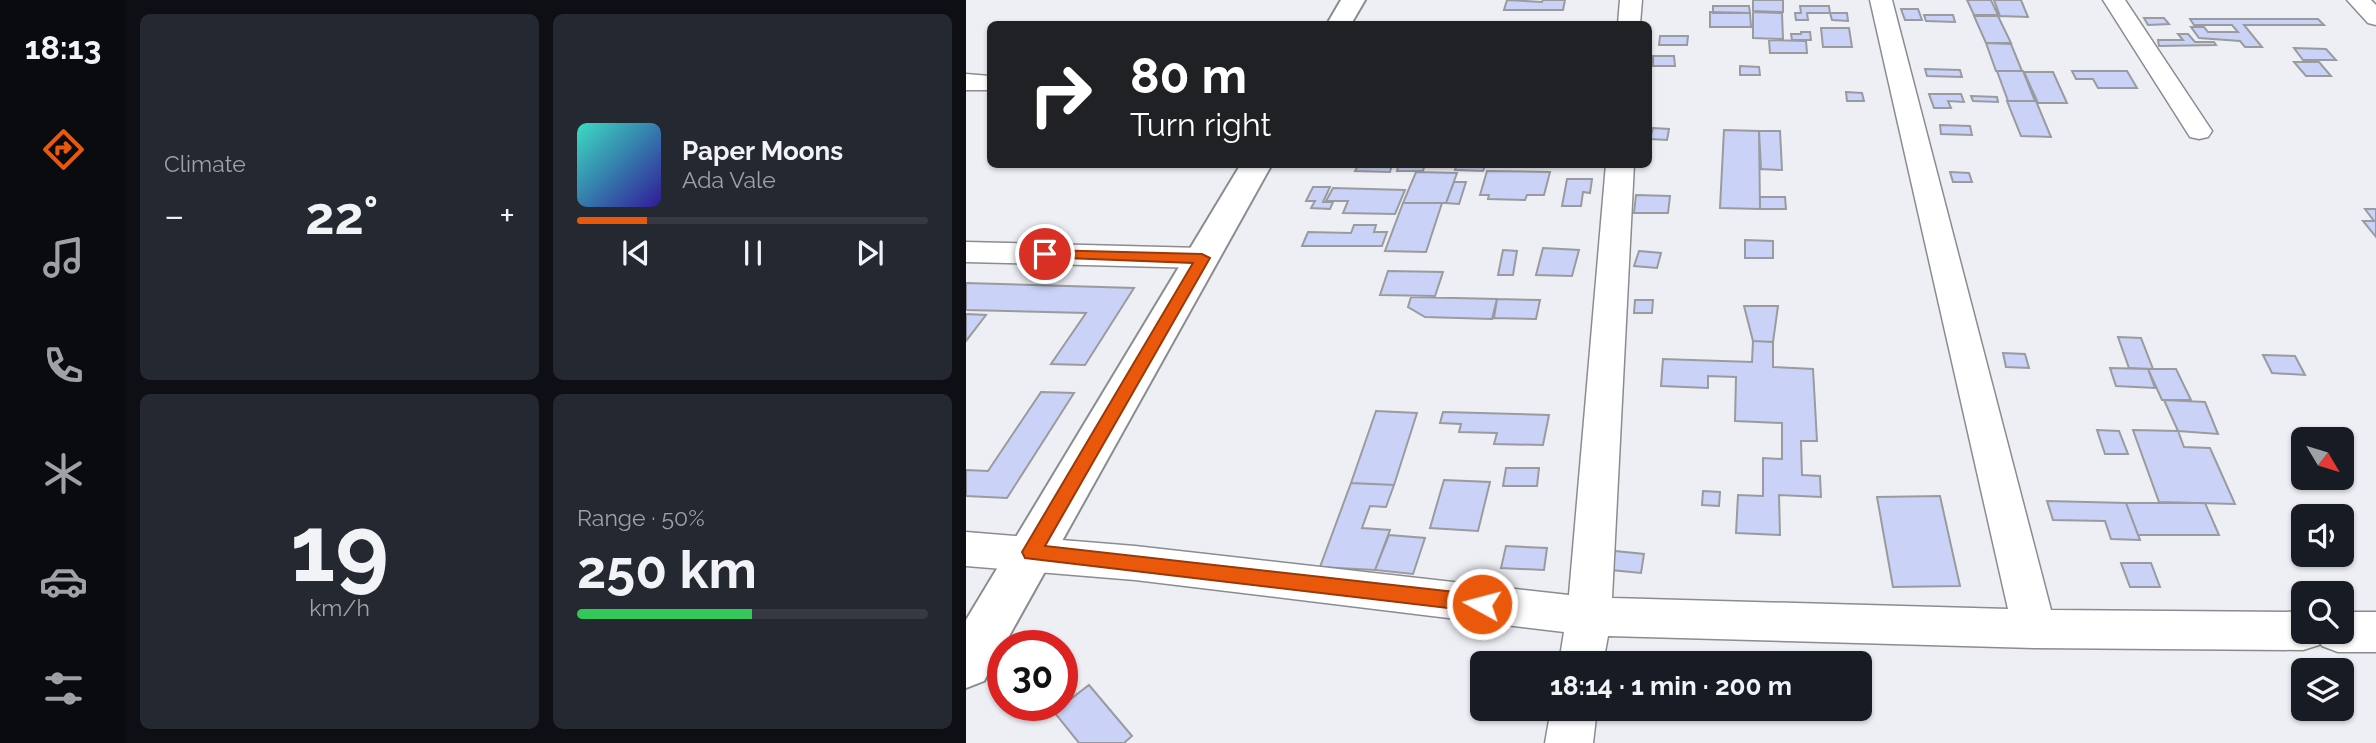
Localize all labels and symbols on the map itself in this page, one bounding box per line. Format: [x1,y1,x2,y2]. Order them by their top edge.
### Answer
pin [1015,224,1075,284]
north arrow [2291,427,2354,490]
position arrow [1445,567,1519,641]
speed limit sign: 30 [987,630,1078,721]

